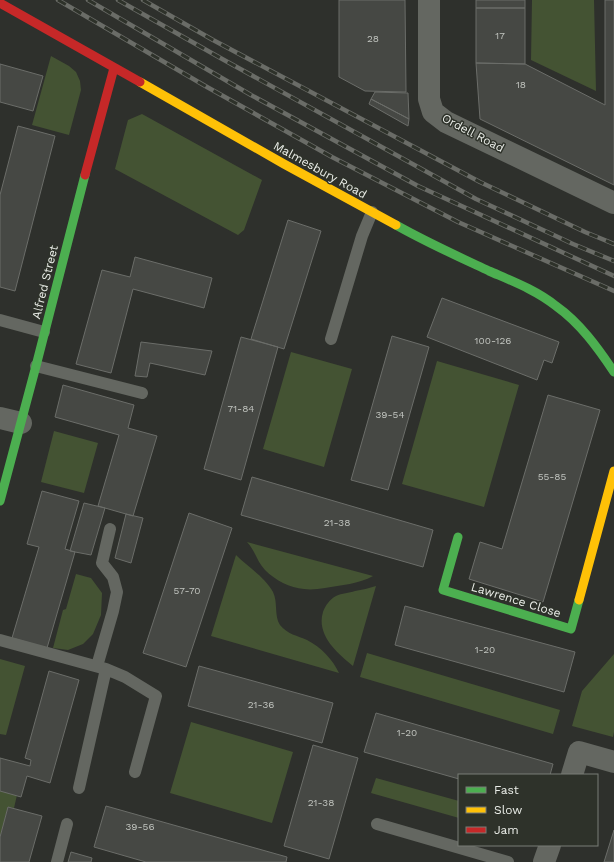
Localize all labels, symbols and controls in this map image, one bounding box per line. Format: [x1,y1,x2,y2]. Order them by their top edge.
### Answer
house number: 17 [495,30,505,41]
house number: 28 [367,33,379,44]
house number: 18 [516,79,526,90]
street label: Ordell Road [440,111,506,155]
street label: Malmesbury Road [271,139,369,201]
street label: Alfred Street [29,244,61,320]
house number: 100-126 [475,335,511,346]
house number: 71-84 [228,403,254,414]
house number: 39-54 [375,409,405,420]
house number: 55-85 [538,471,567,482]
house number: 21-38 [324,517,350,528]
street label: Lawrence Close [469,580,563,620]
house number: 57-70 [173,585,201,596]
house number: 1-20 [475,644,495,655]
house number: 21-36 [248,699,274,710]
house number: 1-20 [397,727,417,738]
legend [458,774,598,846]
text: Fast [494,783,519,797]
house number: 21-38 [308,797,334,808]
text: Slow [494,803,522,817]
house number: 39-56 [126,821,155,832]
text: Jam [494,823,519,837]

